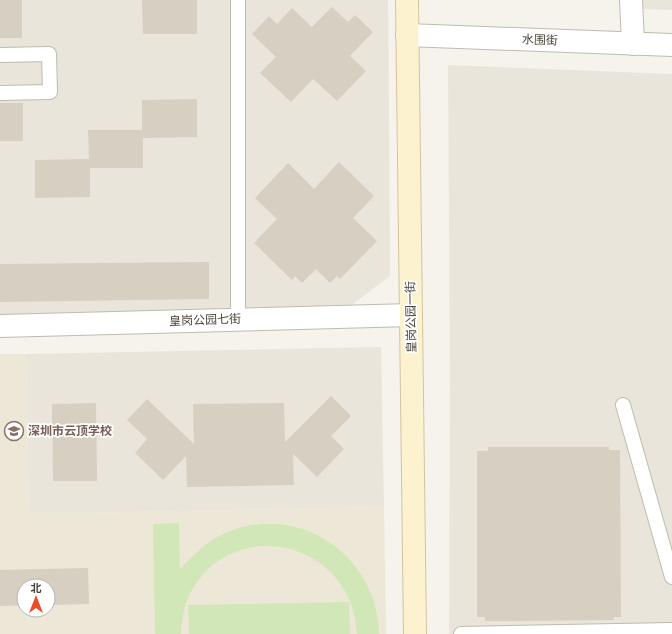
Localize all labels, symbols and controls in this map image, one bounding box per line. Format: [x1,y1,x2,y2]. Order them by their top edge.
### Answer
street label: 水围街 [522,32,558,48]
street label: 皇岗公园一街 [403,281,419,353]
street label: 皇岗公园七街 [169,312,241,328]
school or university icon: 深圳市云顶学校 [3,420,25,442]
place label: 深圳市云顶学校 [28,424,112,438]
north arrow [16,578,56,618]
text: 北 [31,582,42,595]

